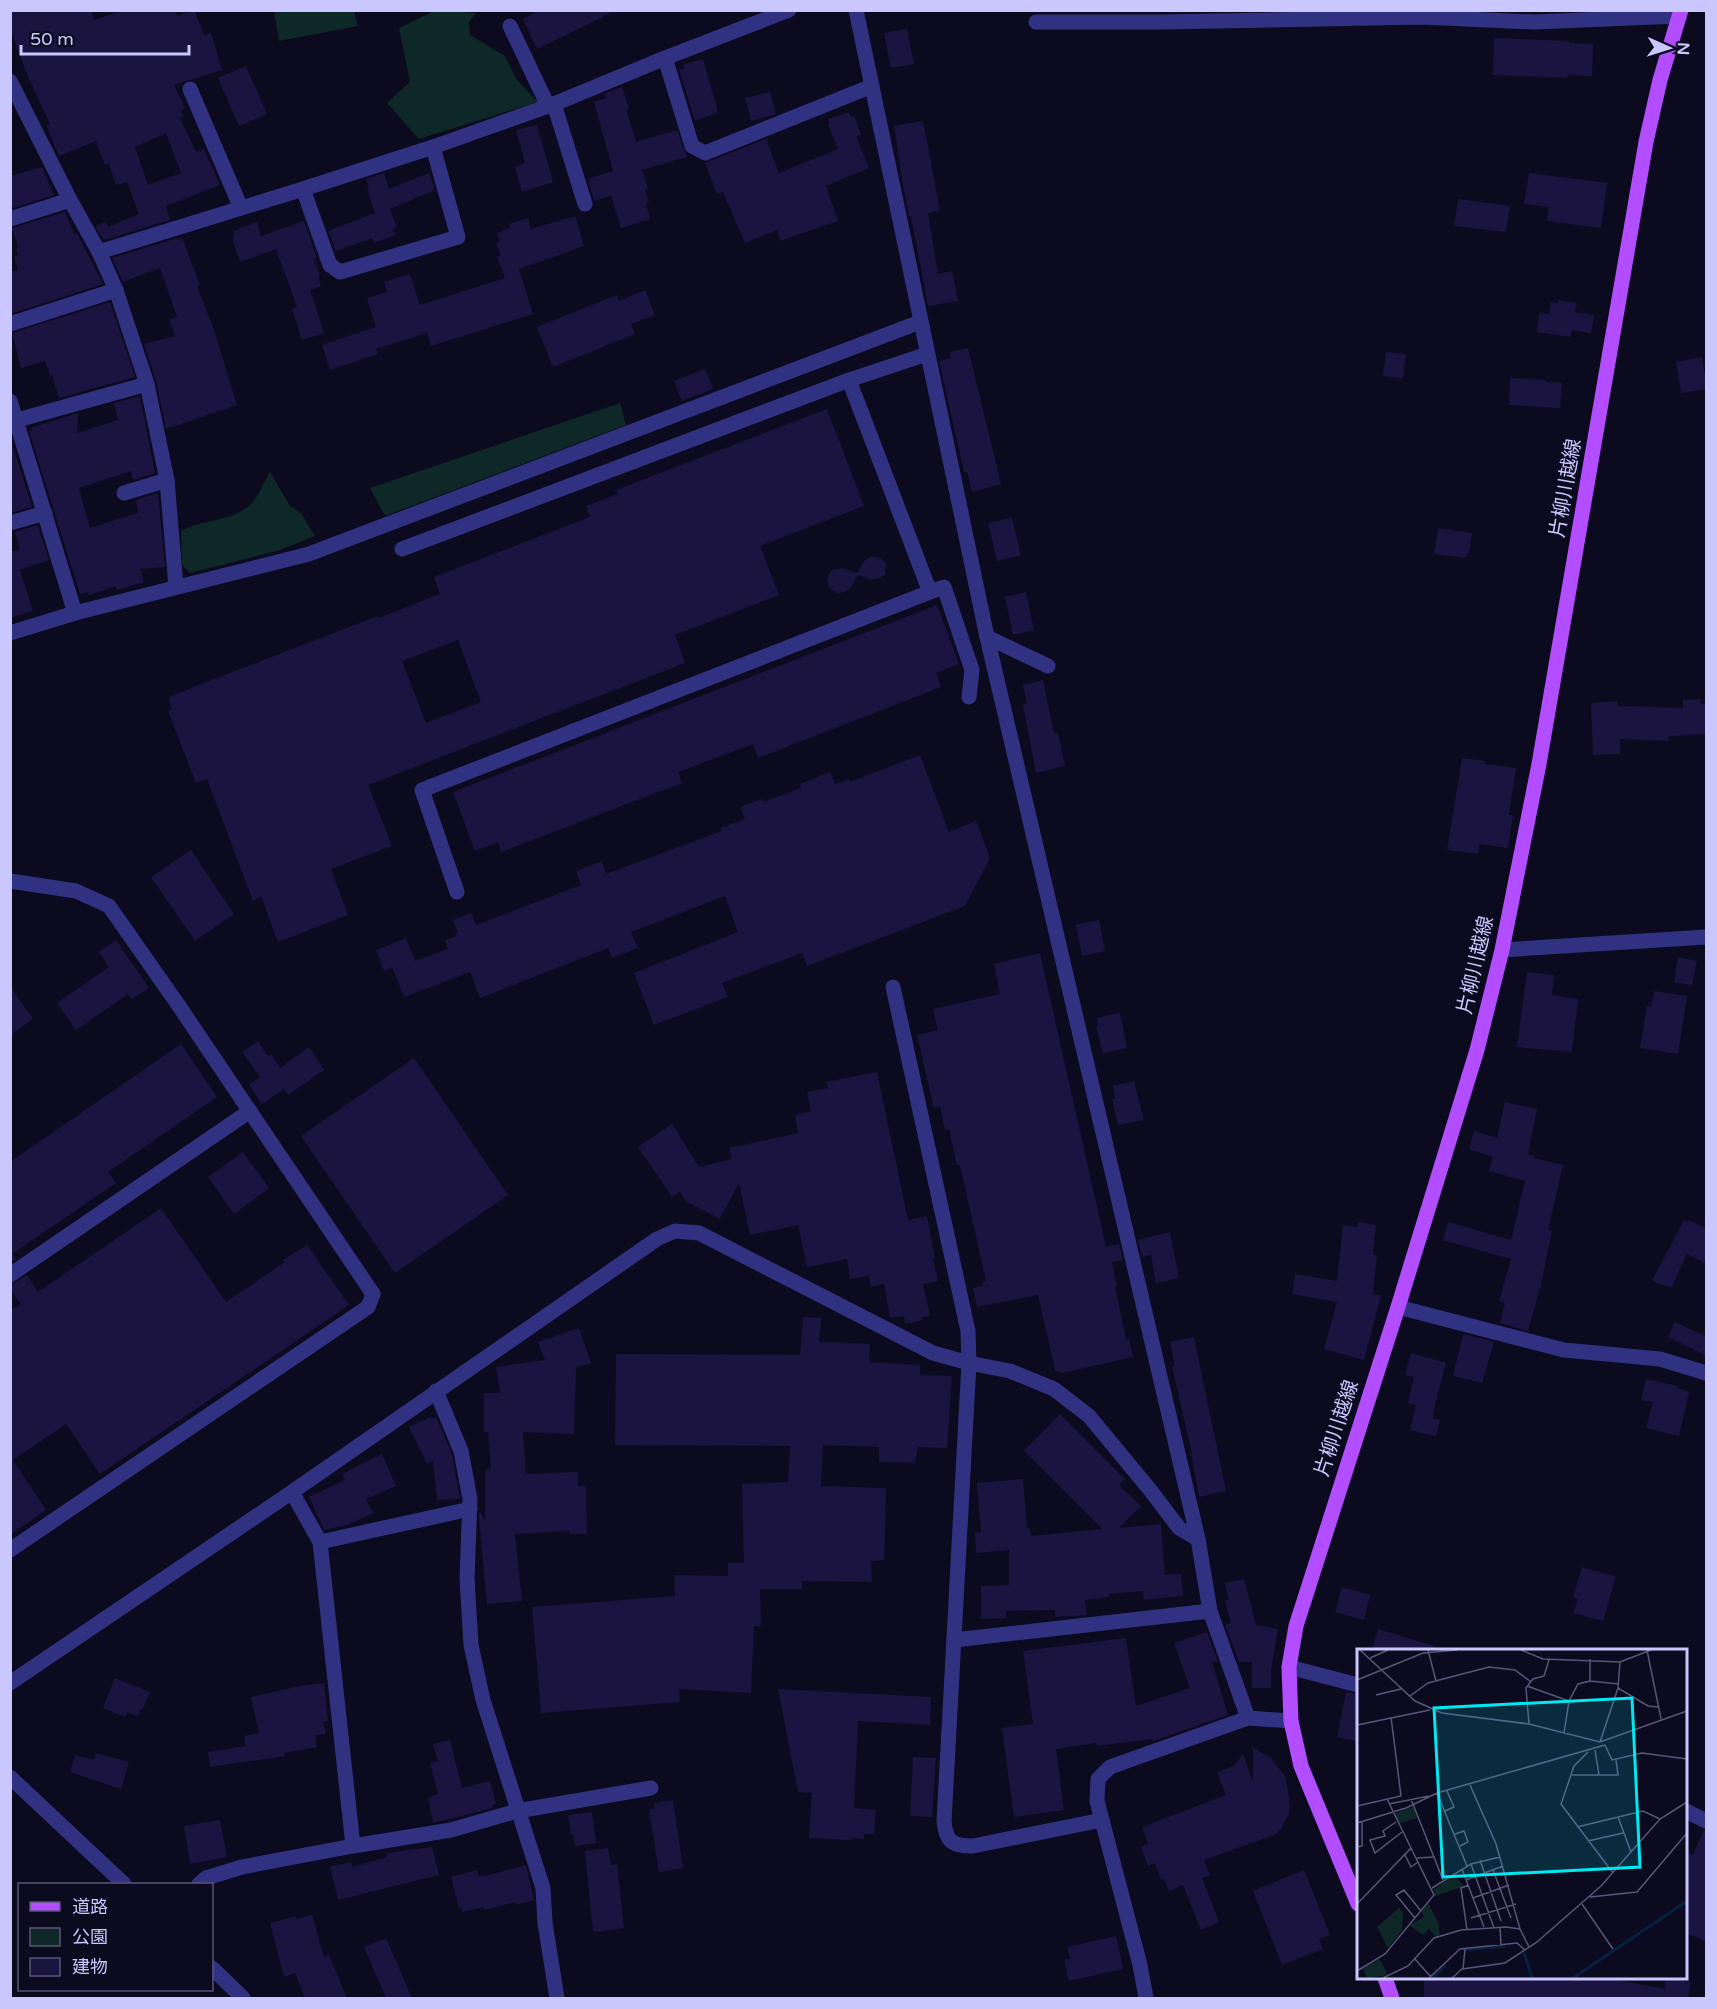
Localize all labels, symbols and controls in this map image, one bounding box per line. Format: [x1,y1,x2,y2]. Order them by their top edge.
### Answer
scale bar [21,18,189,56]
north arrow [1639,18,1699,78]
text: 50 m [30,28,74,50]
text: N [1673,42,1693,56]
street label: 片柳川越線 [1545,437,1586,539]
street label: 片柳川越線 [1453,914,1499,1017]
street label: 片柳川越線 [1310,1377,1364,1480]
inset map [1357,1649,1687,1979]
legend [18,1883,213,1991]
text: 道路 [72,1896,108,1918]
text: 公園 [72,1926,108,1948]
text: 建物 [72,1956,108,1978]

